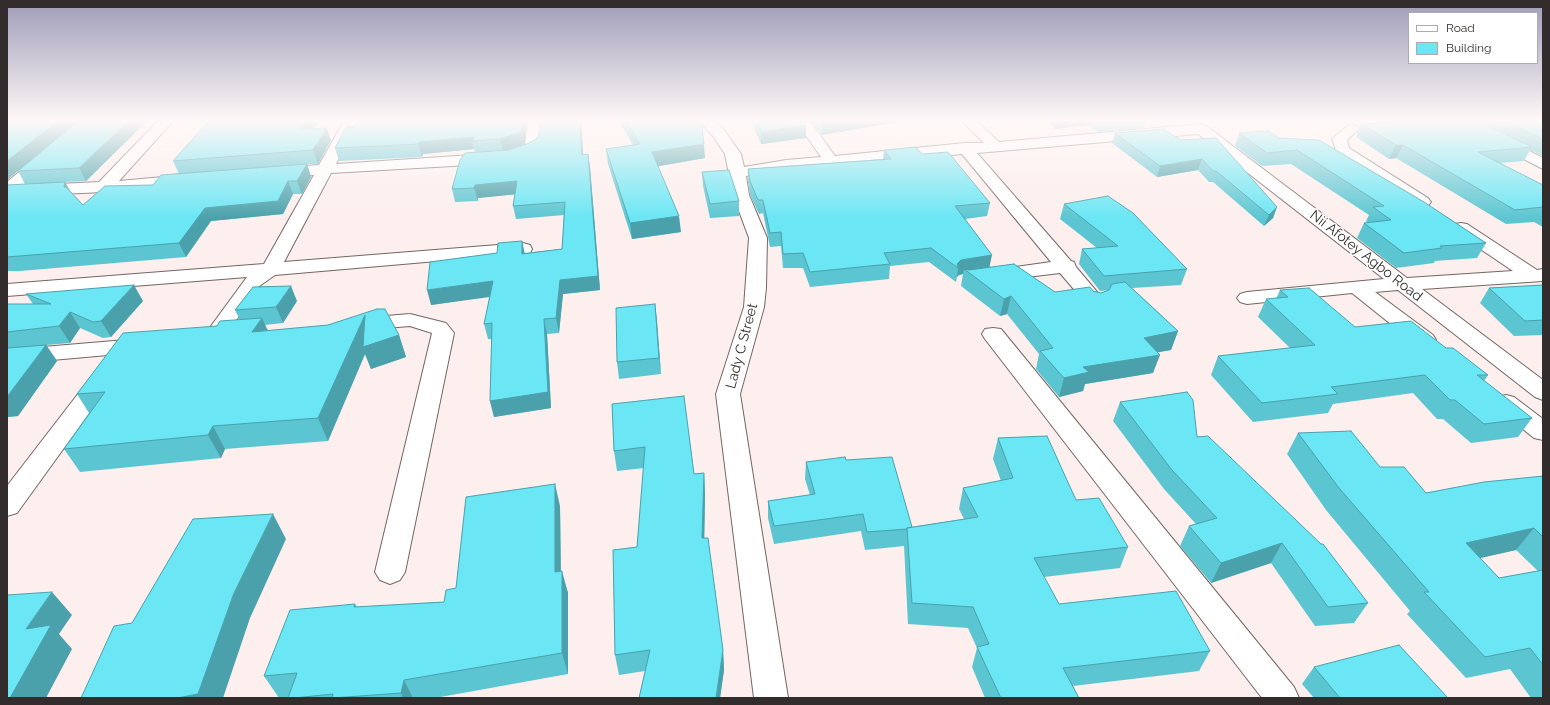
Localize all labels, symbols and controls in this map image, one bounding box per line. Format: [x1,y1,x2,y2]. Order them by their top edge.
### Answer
legend [1408,12,1538,64]
text: Road [1446,21,1475,35]
text: Building [1446,41,1492,55]
street label: Nii Afotey Agbo Road [1306,207,1426,305]
street label: Lady C Street [723,301,761,391]

